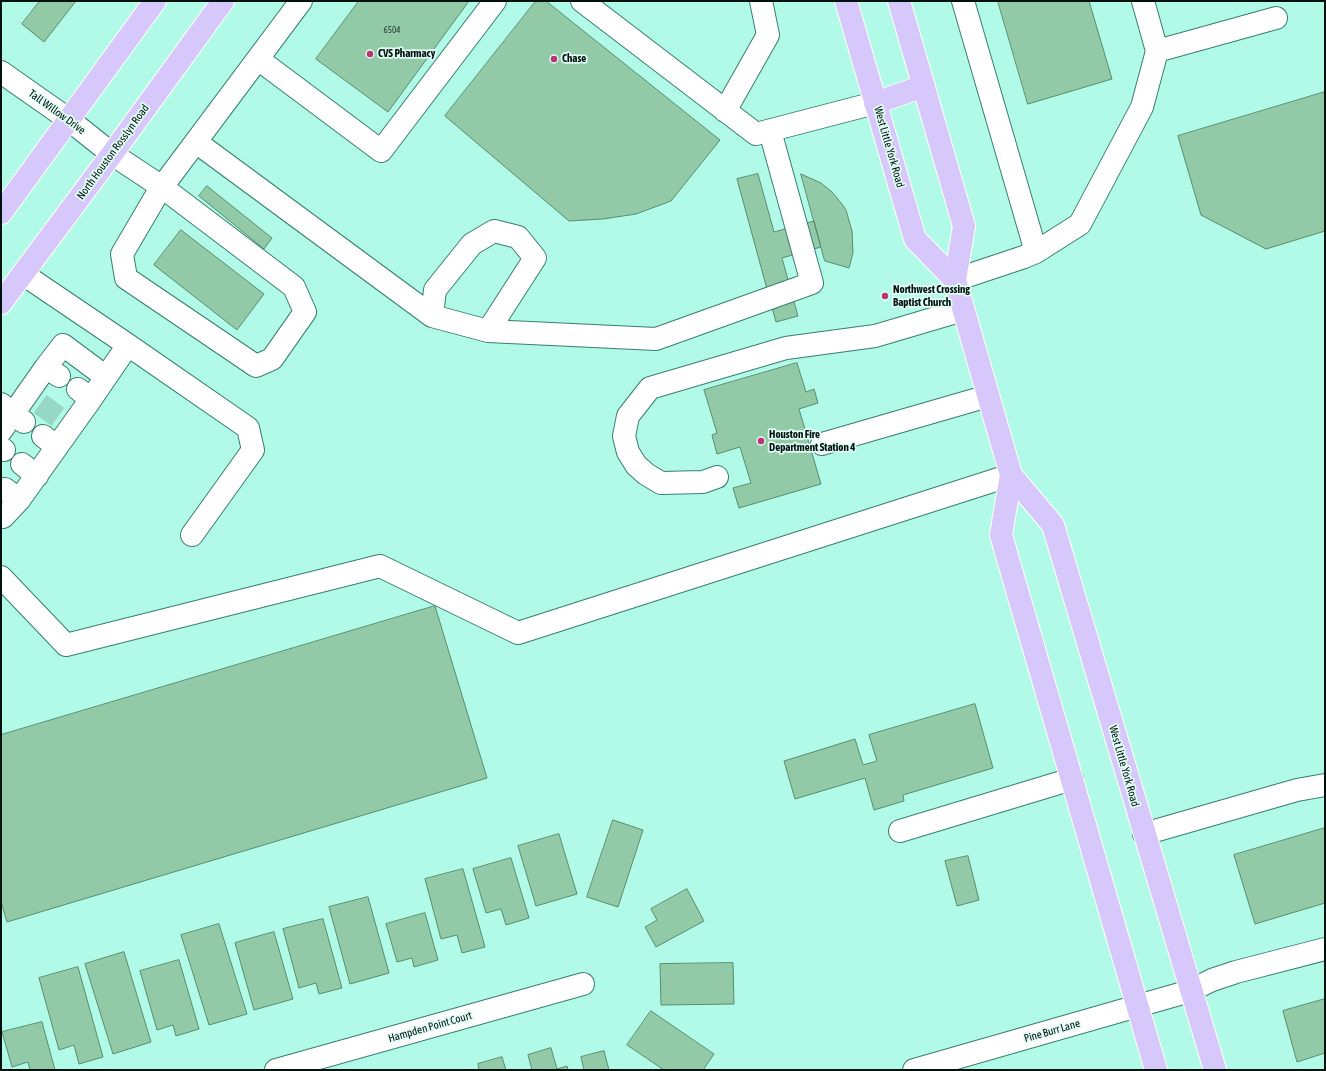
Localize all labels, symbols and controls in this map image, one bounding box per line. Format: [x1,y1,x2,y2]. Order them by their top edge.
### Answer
house number: 6504 [384,25,400,35]
place label: CVS Pharmacy [378,47,435,61]
marker: CVS Pharmacy [365,49,375,59]
place label: Chase [562,52,586,66]
marker: Chase [549,54,559,64]
street label: Tall Willow Drive [26,87,88,137]
street label: North Houston Rosslyn Road [74,102,152,202]
street label: West Little York Road [871,105,907,189]
place label: Northwest Crossing Baptist Church [893,283,970,309]
marker: Northwest Crossing Baptist Church [880,291,890,301]
place label: Houston Fire Department Station 4 [769,428,855,454]
marker: Houston Fire Department Station 4 [756,436,766,446]
street label: West Little York Road [1106,724,1142,808]
street label: Hampden Point Court [387,1009,473,1045]
street label: Pine Burr Lane [1022,1017,1082,1045]

